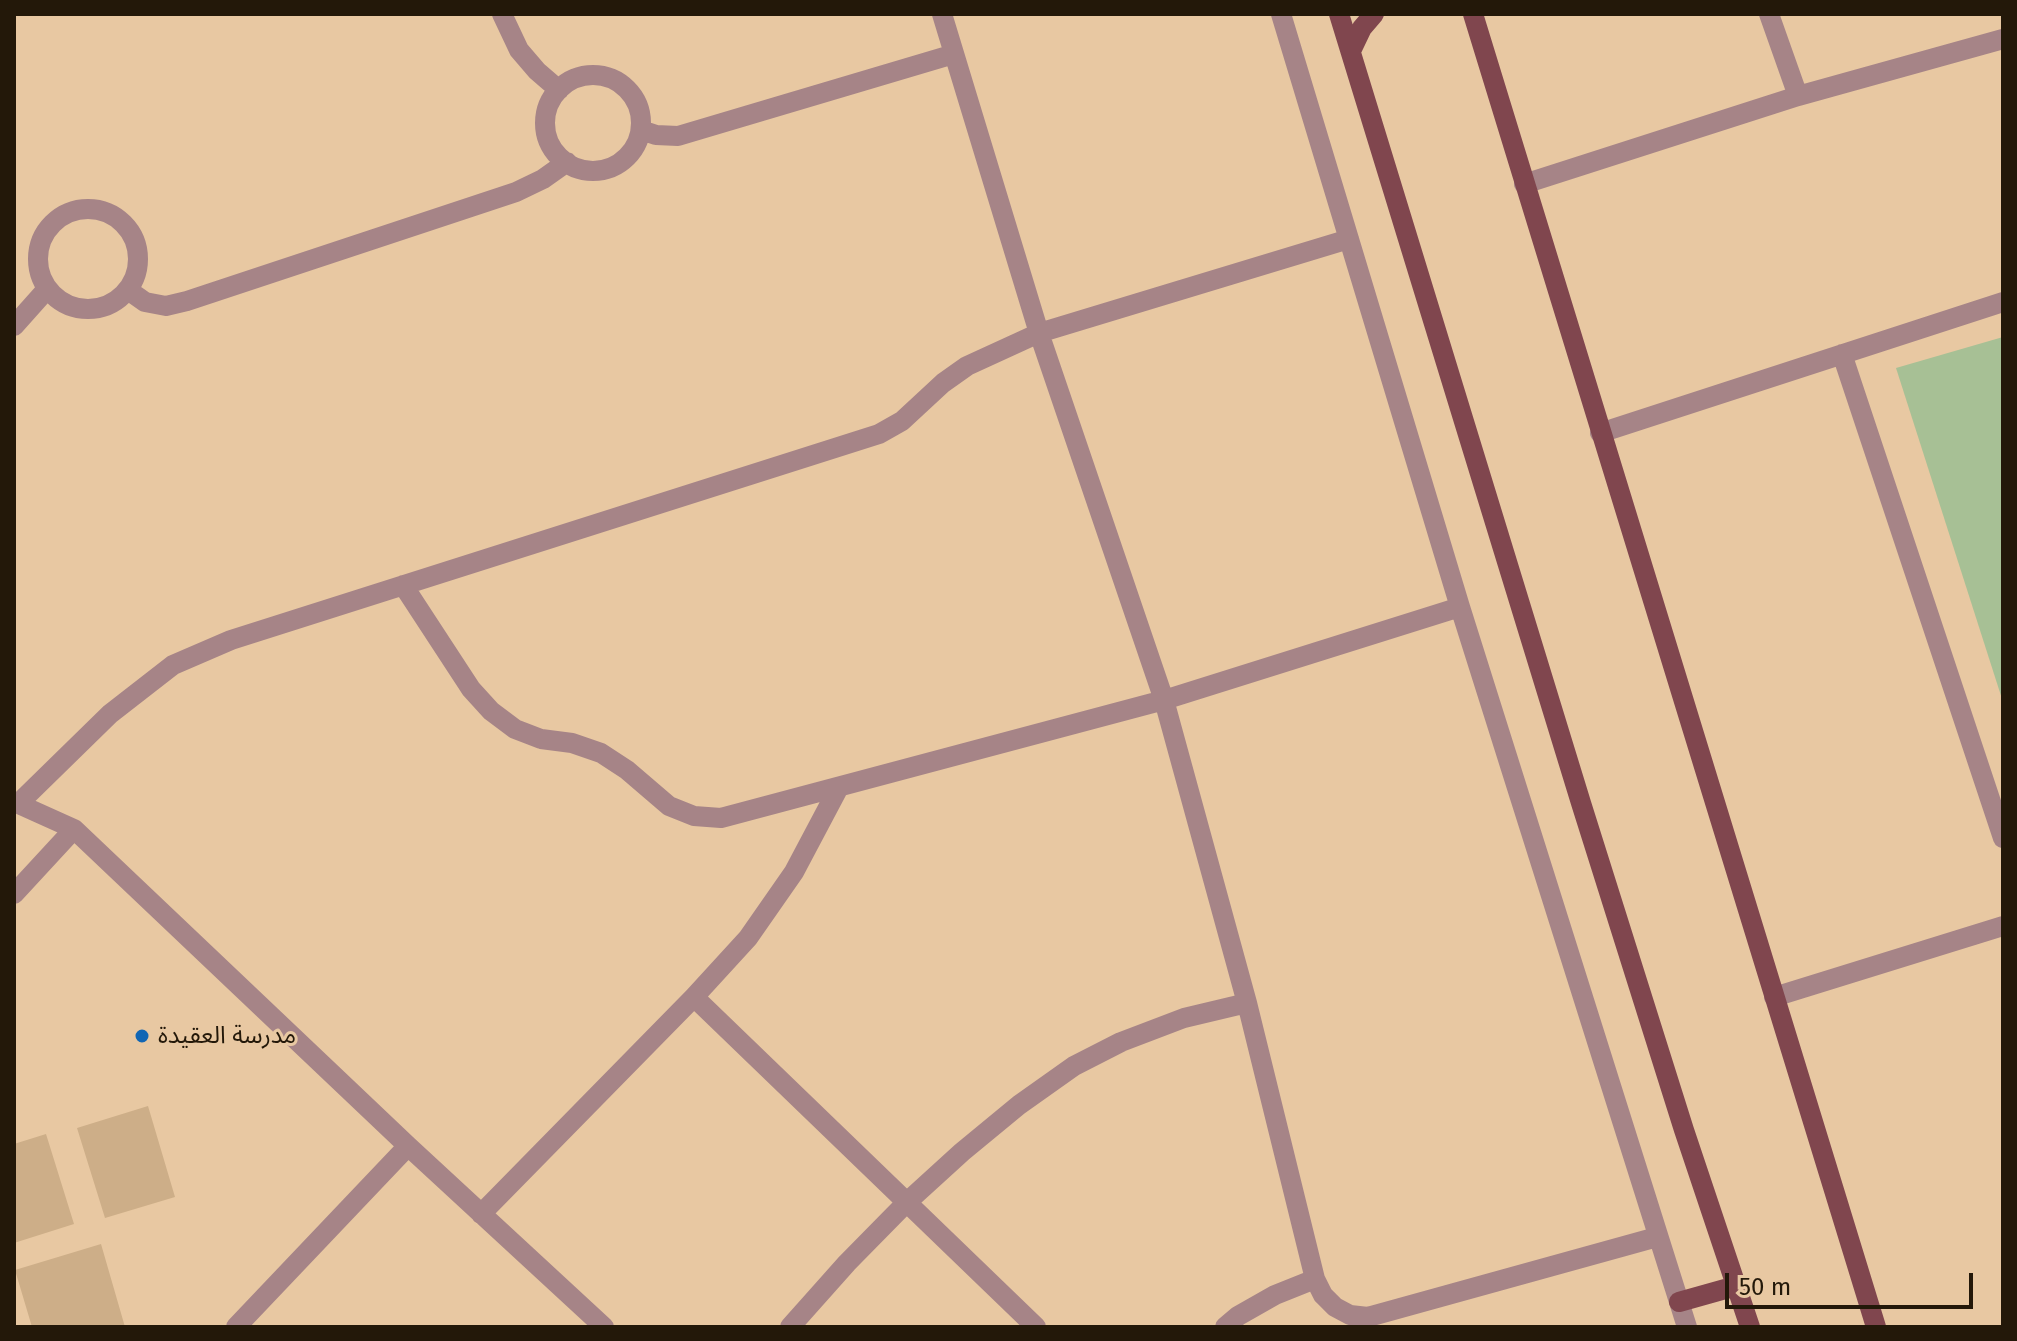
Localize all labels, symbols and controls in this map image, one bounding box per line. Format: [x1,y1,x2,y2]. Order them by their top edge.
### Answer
place label: مدرسة العقيدة [158,1022,296,1050]
marker: مدرسة العقيدة [133,1027,151,1045]
scale bar [1729,1257,1977,1307]
text: 50 m [1739,1273,1791,1301]

